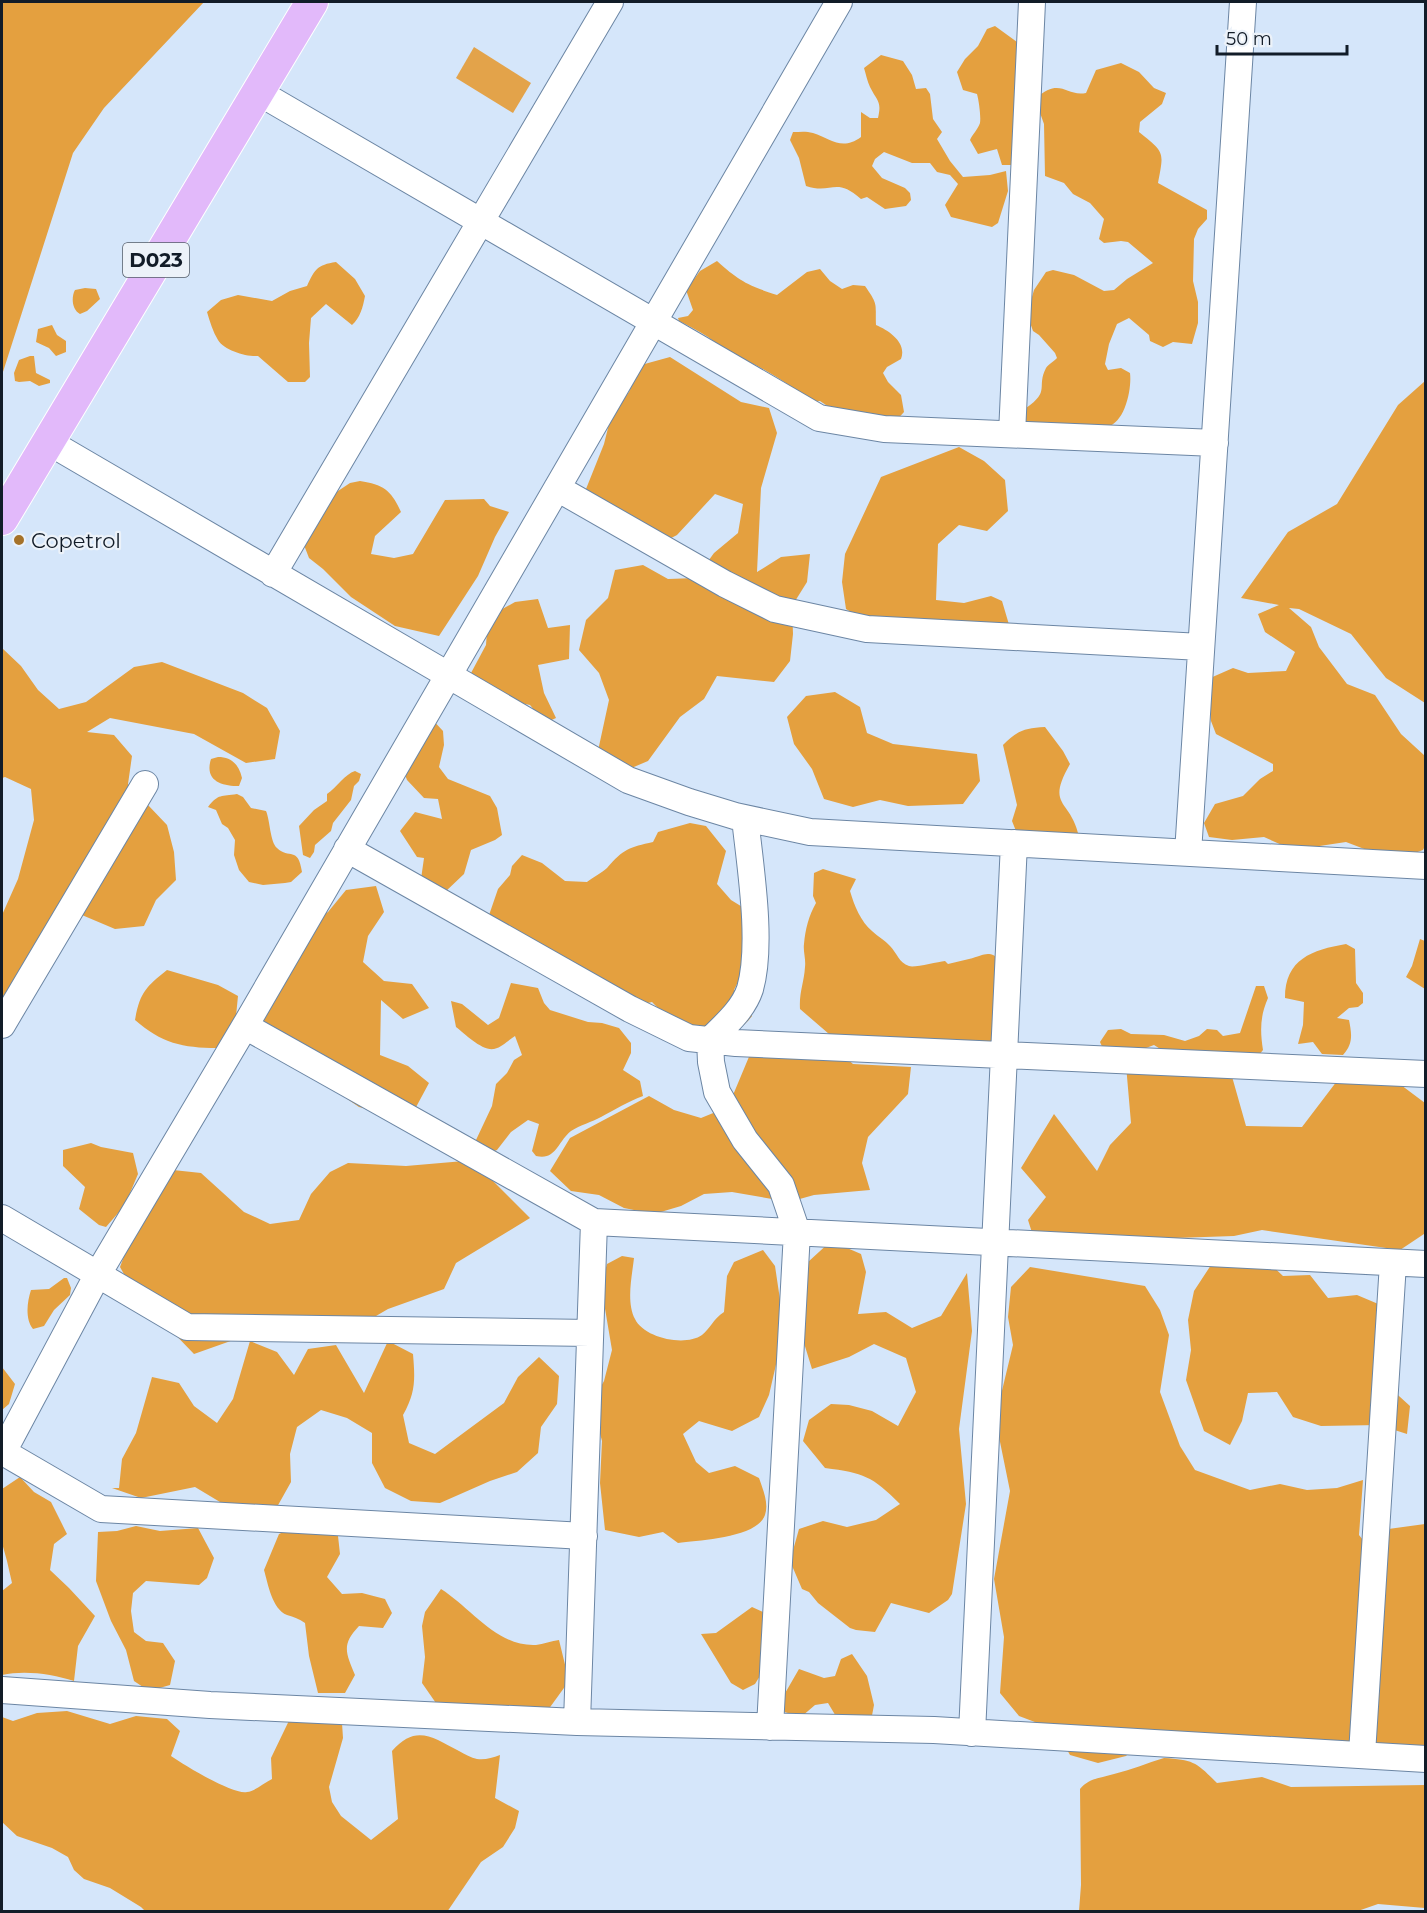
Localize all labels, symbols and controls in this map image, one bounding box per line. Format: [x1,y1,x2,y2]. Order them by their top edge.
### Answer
scale bar [1217,18,1348,56]
text: 50 m [1226,28,1272,50]
road number: D023 [123,243,189,277]
place label: Copetrol [31,528,121,553]
marker: Copetrol [12,533,26,547]

